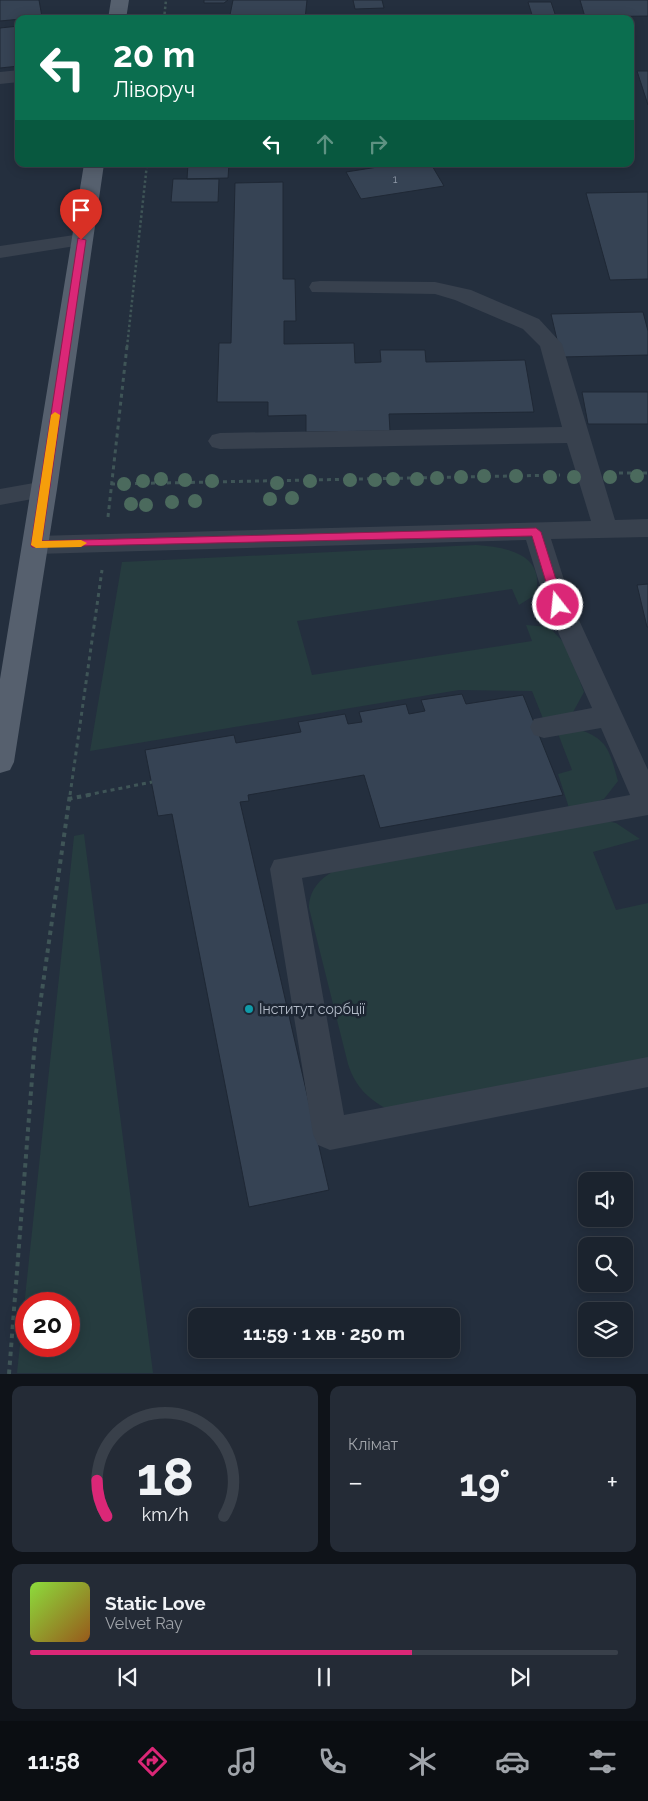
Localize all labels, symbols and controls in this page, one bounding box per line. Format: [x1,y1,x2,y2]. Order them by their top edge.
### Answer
text: 20 m [113,34,195,75]
icon: left [30,35,95,100]
text: Ліворуч [113,76,195,102]
icon: left [258,130,286,158]
icon: ahead [311,130,339,158]
icon: right [364,130,392,158]
house number: 1 [393,173,398,186]
pin [60,189,102,240]
icon: arrive [67,196,95,224]
position arrow [531,578,583,630]
place label: Інститут сорбції [259,1001,365,1017]
marker: Інститут сорбції [243,1003,255,1015]
map controls [578,1172,633,1357]
button: sound [578,1172,633,1227]
button: search [578,1237,633,1292]
speed limit sign: 20 [15,1292,80,1357]
button: layers [578,1302,633,1357]
text: 11:59 · 1 хв · 250 m [243,1322,405,1344]
text: Клімат [348,1435,398,1454]
text: 18 [136,1446,194,1507]
text: 19° [459,1460,510,1505]
text: − [348,1466,363,1499]
text: + [606,1466,618,1499]
text: km/h [141,1504,189,1525]
text: Static Love [105,1592,206,1614]
text: Velvet Ray [105,1614,183,1633]
icon: previous [114,1663,142,1691]
icon: pause [310,1663,338,1691]
icon: next [506,1663,534,1691]
icon: directions [135,1744,170,1779]
icon: music [225,1744,260,1779]
icon: phone [315,1744,350,1779]
icon: climate [405,1744,440,1779]
icon: car [495,1744,530,1779]
icon: filters [585,1744,620,1779]
text: 11:58 [28,1748,80,1774]

